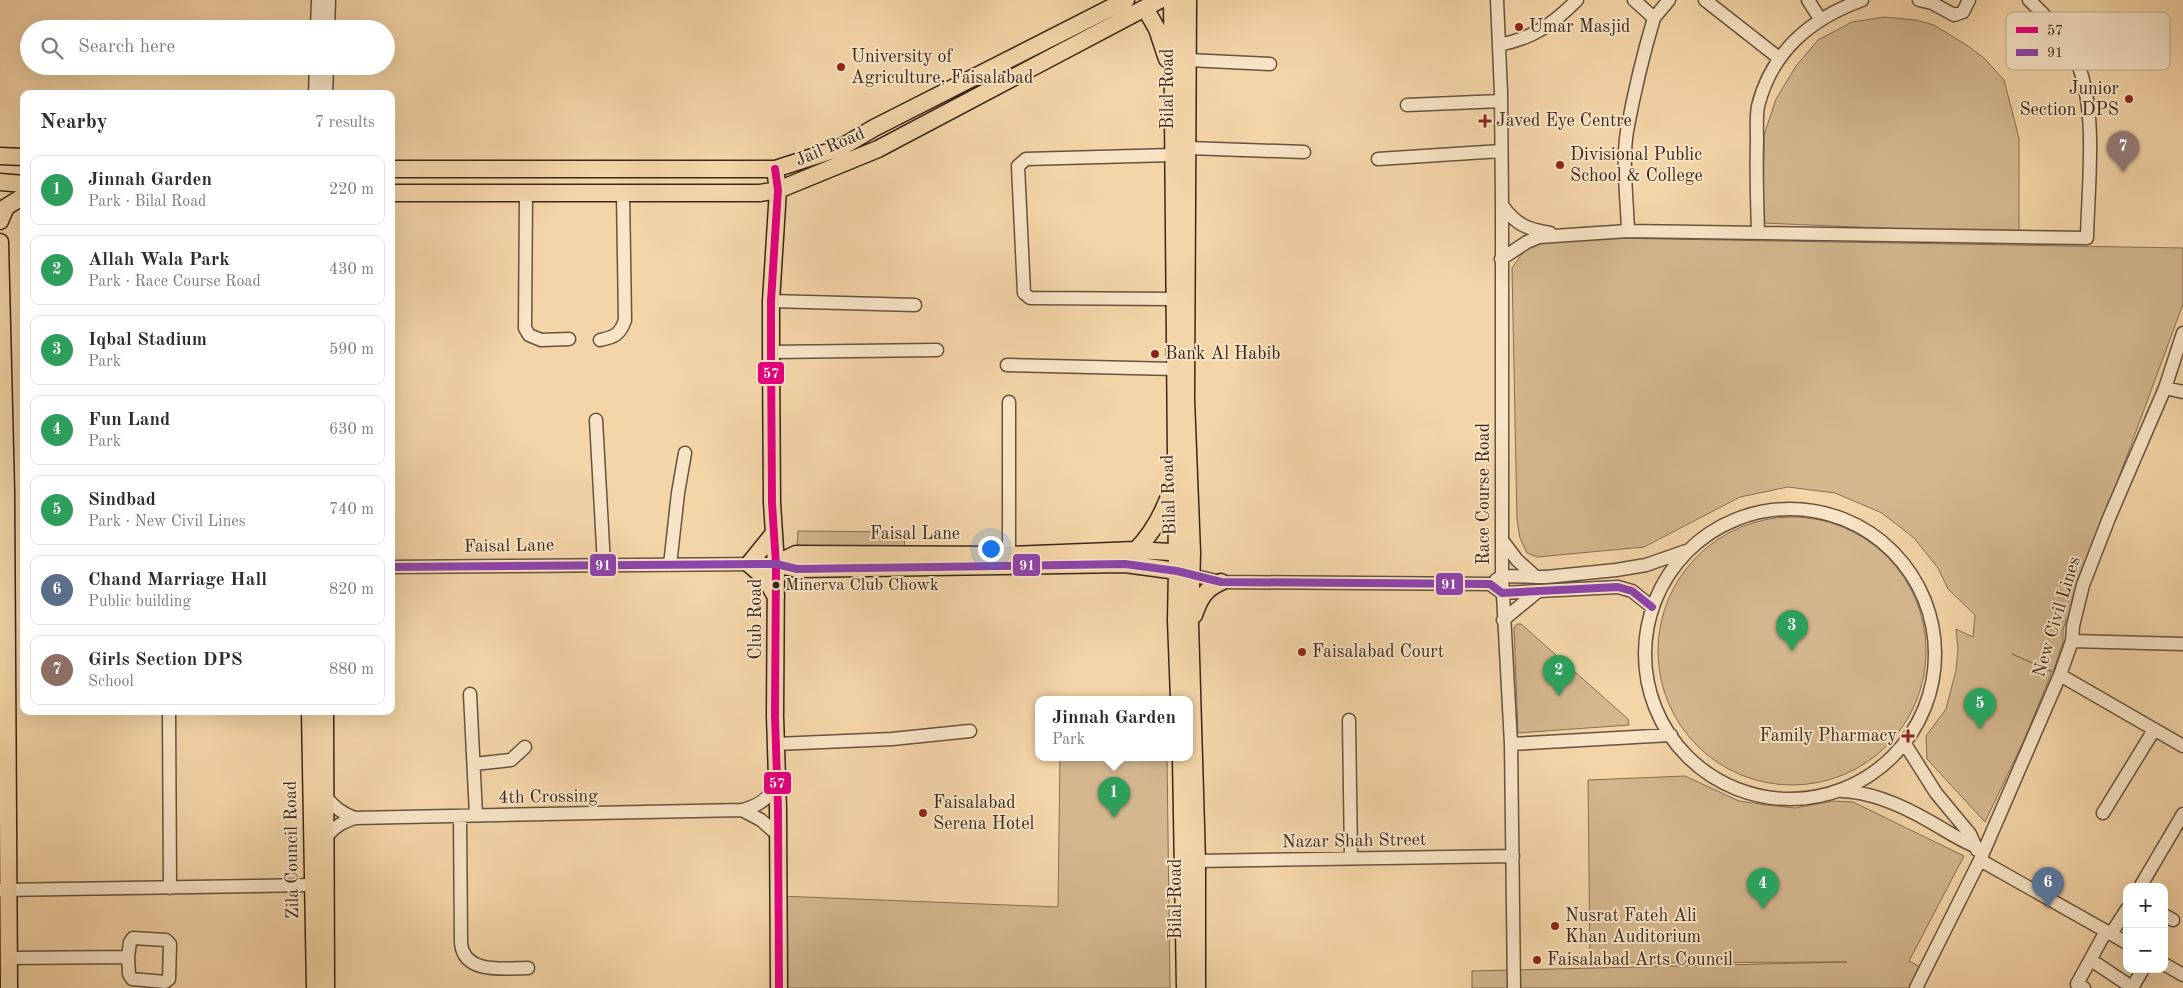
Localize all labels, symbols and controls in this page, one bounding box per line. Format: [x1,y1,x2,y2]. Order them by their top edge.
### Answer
legend [2006,12,2170,70]
place label: Umar Masjid [1529,18,1630,36]
search box [20,20,395,75]
marker: Umar Masjid [1513,21,1525,33]
text: 57 [2047,24,2063,38]
icon: search [38,34,66,62]
text: Search here [78,38,175,57]
text: 91 [2047,46,2063,60]
place label: University of Agriculture, Faisalabad [851,48,1033,87]
street label: Bilal Road [1159,48,1177,130]
marker: University of Agriculture, Faisalabad [835,61,847,73]
place label: Junior Section DPS [2019,80,2120,119]
marker: Junior Section DPS [2123,93,2135,105]
text: Nearby [40,112,108,133]
place label: Javed Eye Centre [1496,112,1632,130]
marker: Javed Eye Centre [1478,114,1492,128]
text: 7 results [315,115,375,131]
street label: Jail Road [793,124,867,170]
pin: 7 [2107,131,2139,172]
place label: Divisional Public School & College [1570,146,1703,185]
marker: Divisional Public School & College [1554,159,1566,171]
text: Jinnah Garden [88,171,212,190]
text: 1 [52,182,62,198]
text: 220 m [329,182,374,198]
text: Park · Bilal Road [88,194,206,210]
text: Allah Wala Park [88,251,230,270]
text: 2 [52,262,62,278]
text: 430 m [329,262,374,278]
text: Park · Race Course Road [88,274,261,290]
text: Iqbal Stadium [88,331,207,350]
text: 3 [52,342,62,358]
text: 590 m [329,342,374,358]
place label: Bank Al Habib [1165,345,1280,363]
marker: Bank Al Habib [1149,348,1161,360]
text: Park [88,354,121,370]
line badge: 57 [757,361,785,385]
text: 57 [763,367,779,381]
text: Fun Land [88,411,170,430]
text: 4 [52,422,62,438]
text: 630 m [329,422,374,438]
street label: Race Course Road [1475,423,1493,565]
text: Park [88,434,121,450]
street label: Bilal Road [1159,454,1179,536]
text: Sindbad [88,491,156,510]
text: 5 [52,502,62,518]
text: 740 m [329,502,374,518]
text: Park · New Civil Lines [88,514,246,530]
street label: Faisal Lane [870,525,960,543]
street label: Faisal Lane [464,536,554,556]
your location [978,536,1004,562]
line badge: 91 [589,553,617,577]
line badge: 91 [1012,553,1041,577]
street label: New Civil Lines [2030,554,2084,679]
text: 91 [595,559,611,573]
text: 91 [1019,559,1035,573]
text: Chand Marriage Hall [88,571,267,590]
line badge: 91 [1435,572,1464,596]
place label: Minerva Club Chowk [785,577,939,594]
text: 91 [1441,578,1457,592]
street label: Club Road [747,579,765,659]
marker: Minerva Club Chowk [771,580,781,590]
text: 6 [52,582,62,598]
text: 820 m [329,582,374,598]
text: Public building [88,594,191,610]
pin: 3 [1776,610,1808,651]
place label: Faisalabad Court [1312,643,1444,661]
marker: Faisalabad Court [1296,646,1308,658]
text: Girls Section DPS [88,651,243,670]
pin: 2 [1543,655,1575,696]
text: 7 [52,662,62,678]
text: 880 m [329,662,374,678]
text: School [88,674,134,690]
pin: 5 [1964,688,1996,729]
popup [1035,696,1193,761]
text: Jinnah Garden [1052,709,1176,728]
place label: Family Pharmacy [1760,727,1897,745]
marker: Family Pharmacy [1901,729,1915,743]
text: Park [1052,732,1085,748]
line badge: 57 [763,771,792,795]
text: 57 [769,777,785,791]
pin: 1 [1098,777,1130,818]
street label: Zila Council Road [282,781,302,919]
street label: 4th Crossing [498,787,598,807]
place label: Faisalabad Serena Hotel [933,794,1034,833]
marker: Faisalabad Serena Hotel [917,807,929,819]
street label: Nazar Shah Street [1282,831,1426,851]
street label: Bilal Road [1167,858,1185,940]
pin: 6 [2032,867,2064,908]
pin: 4 [1747,868,1779,909]
map controls [2123,883,2168,973]
button: + [2123,883,2168,928]
place label: Nusrat Fateh Ali Khan Auditorium [1565,907,1701,946]
marker: Nusrat Fateh Ali Khan Auditorium [1549,920,1561,932]
button: − [2123,928,2168,973]
place label: Faisalabad Arts Council [1547,951,1733,969]
marker: Faisalabad Arts Council [1531,954,1543,966]

